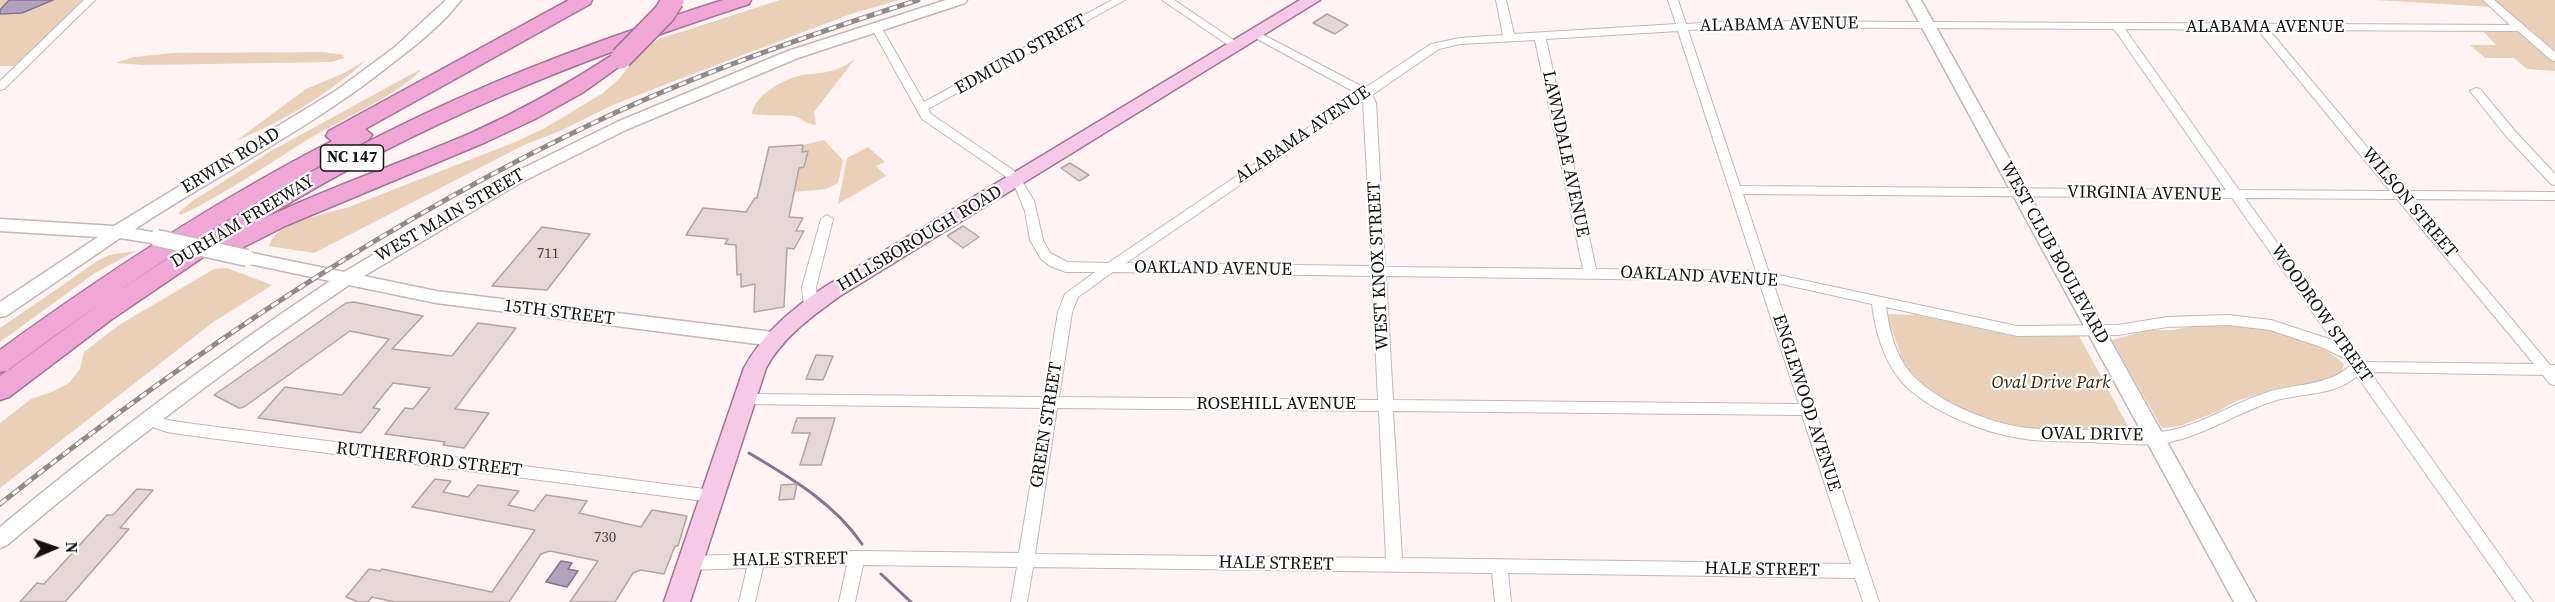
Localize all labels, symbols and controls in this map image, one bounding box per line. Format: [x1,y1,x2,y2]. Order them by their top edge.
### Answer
street label: EDMUND STREET [952,10,1090,100]
street label: ALABAMA AVENUE [1700,13,1858,37]
street label: ALABAMA AVENUE [2186,16,2344,38]
street label: LAWNDALE AVENUE [1537,69,1593,239]
street label: ALABAMA AVENUE [1231,82,1375,188]
street label: ERWIN ROAD [178,123,284,199]
street label: WILSON STREET [2357,143,2461,263]
road number: NC 147 [320,145,384,171]
street label: WEST CLUB BOULEVARD [1995,158,2113,348]
street label: WEST MAIN STREET [372,164,528,268]
street label: DURHAM FREEWAY [167,171,319,273]
street label: HILLSBOROUGH ROAD [834,181,1006,297]
street label: WEST KNOX STREET [1364,181,1394,351]
street label: VIRGINIA AVENUE [2067,182,2221,206]
street label: WOODROW STREET [2265,241,2377,387]
house number: 711 [537,245,559,263]
street label: OAKLAND AVENUE [1134,257,1292,281]
street label: OAKLAND AVENUE [1620,262,1778,292]
street label: 15TH STREET [502,295,616,331]
street label: ENGLEWOOD AVENUE [1767,312,1845,494]
street label: GREEN STREET [1026,361,1068,489]
park label: Oval Drive Park [1992,372,2110,394]
street label: ROSEHILL AVENUE [1196,393,1356,415]
street label: OVAL DRIVE [2041,423,2143,447]
street label: RUTHERFORD STREET [335,438,523,482]
north arrow [24,518,84,578]
house number: 730 [594,529,616,547]
text: N [61,541,83,554]
street label: HALE STREET [732,548,848,572]
street label: HALE STREET [1218,552,1334,576]
street label: HALE STREET [1704,558,1820,582]

